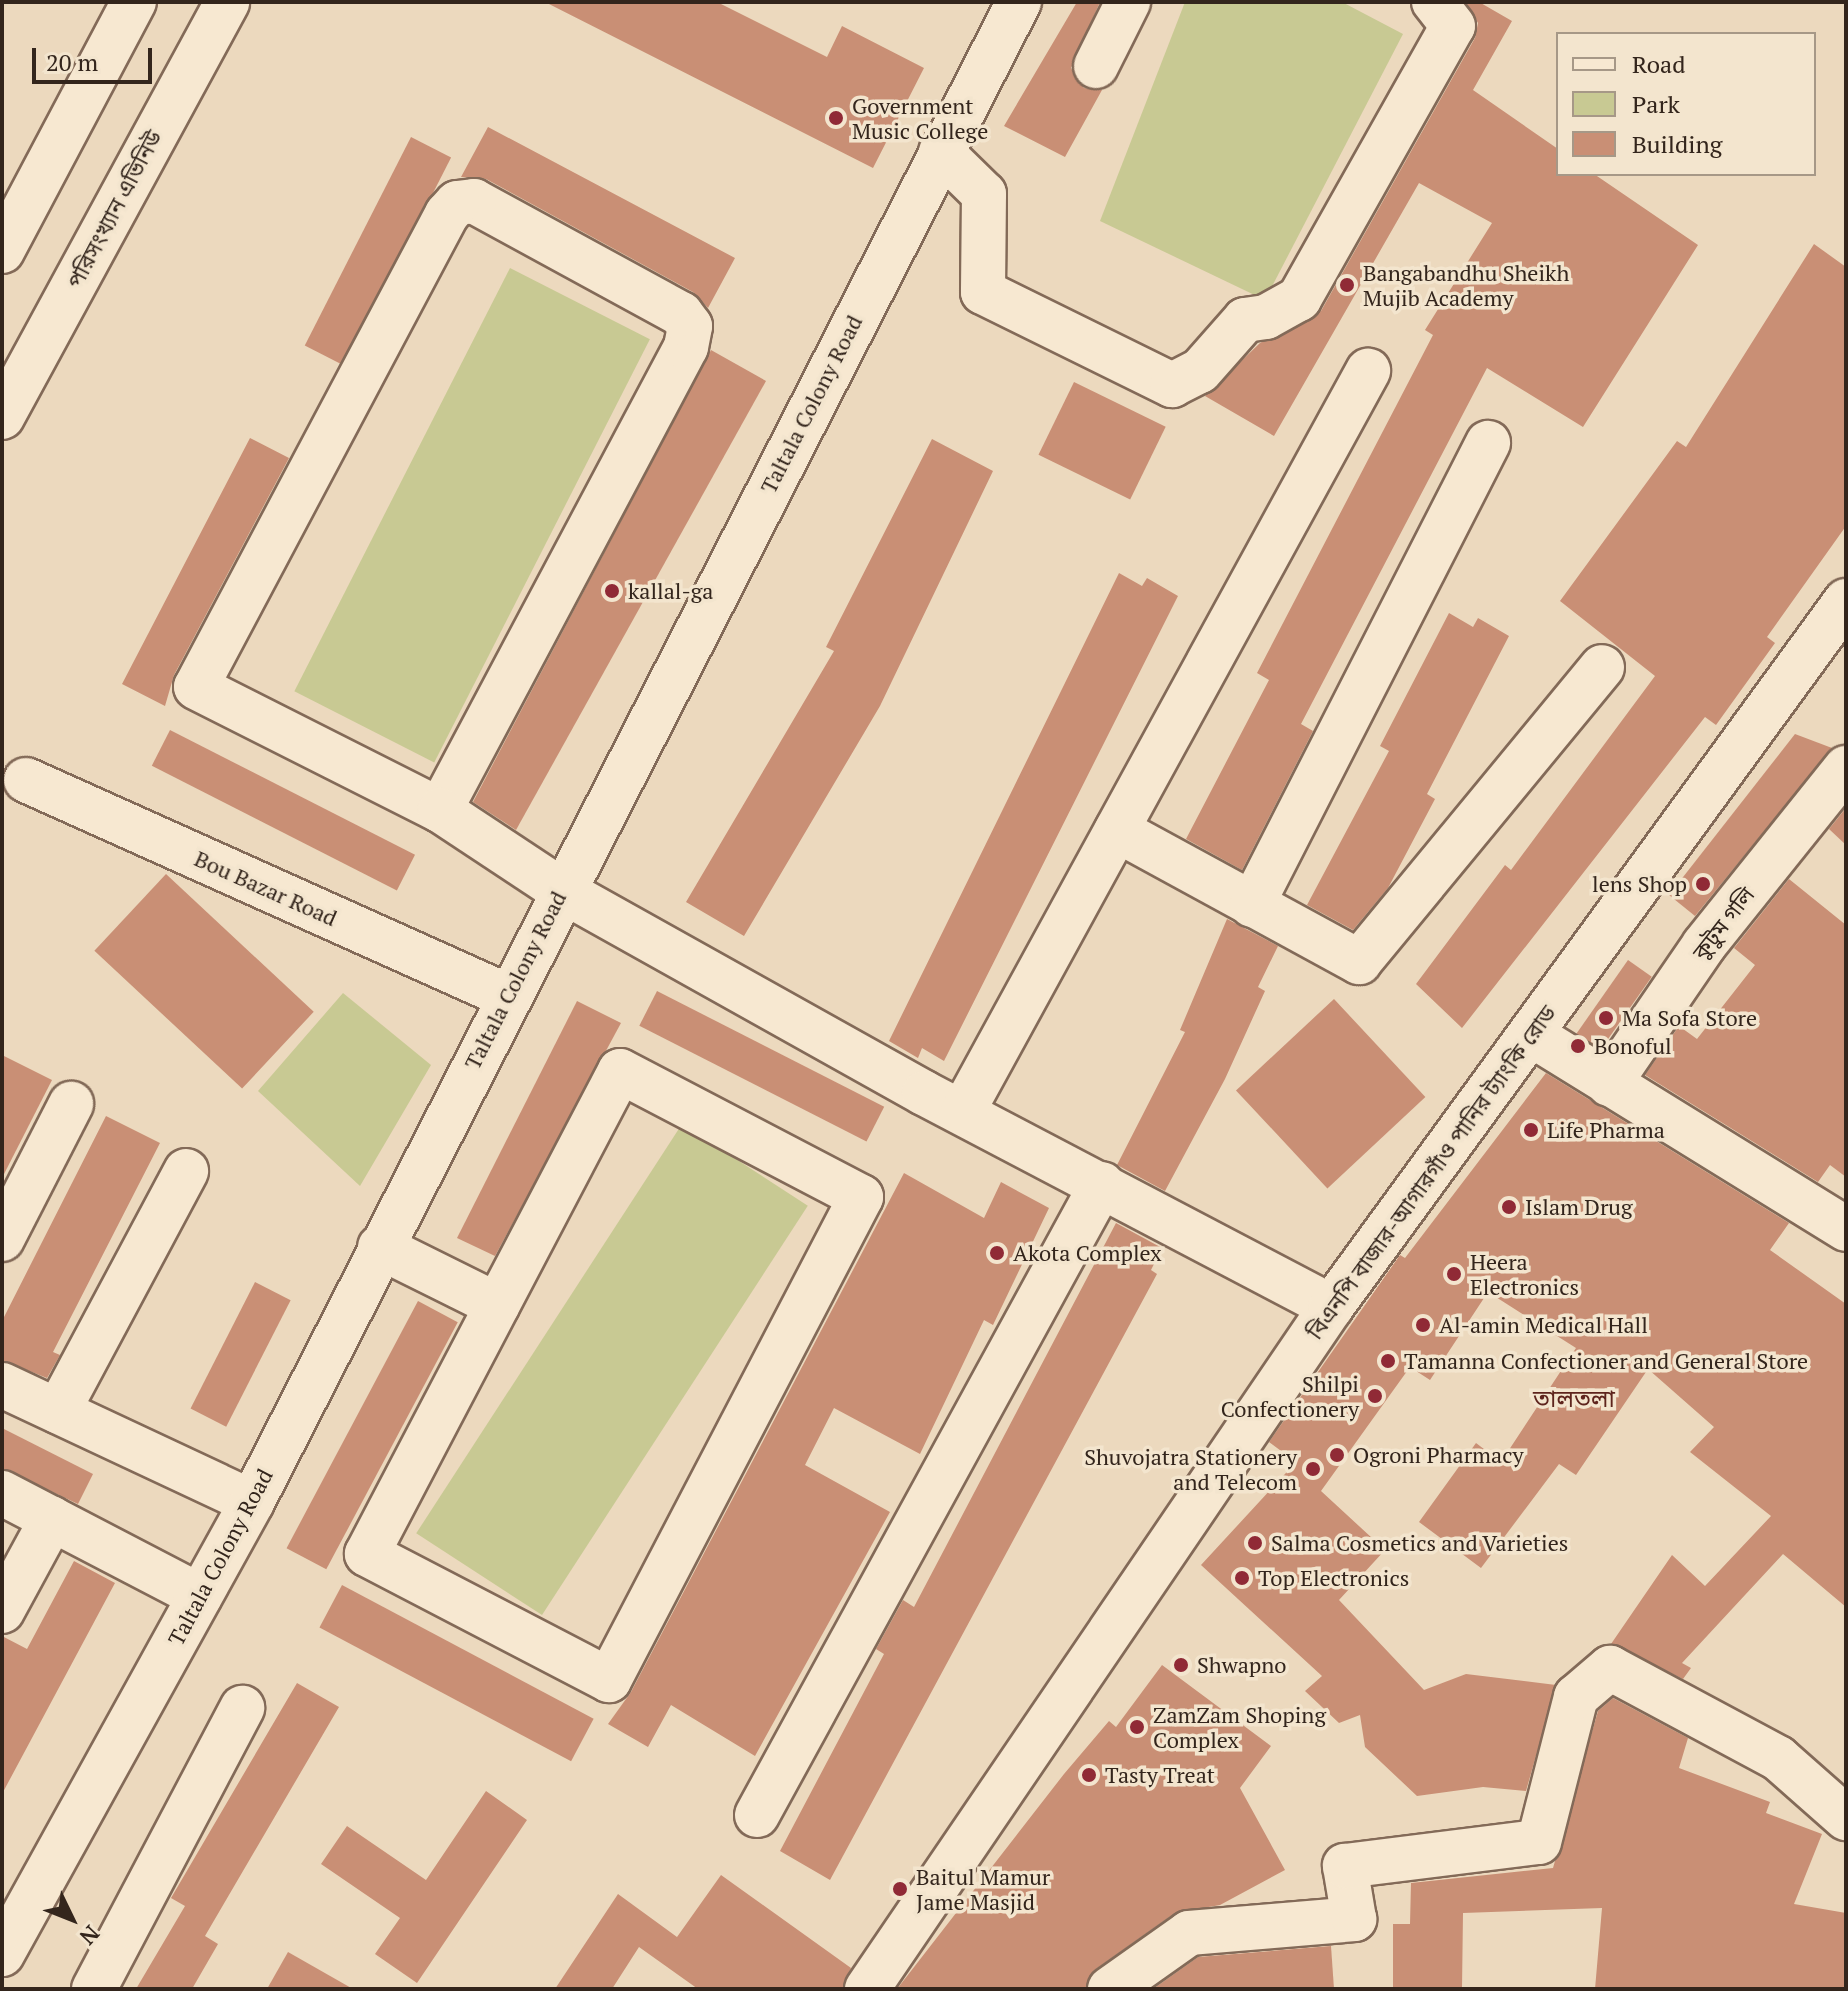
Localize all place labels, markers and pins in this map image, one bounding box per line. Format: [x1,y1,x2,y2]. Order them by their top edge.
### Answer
place label: Government Music College [852,92,988,144]
marker: Government Music College [827,109,845,127]
place label: Bangabandhu Sheikh Mujib Academy [1363,259,1569,310]
marker: Bangabandhu Sheikh Mujib Academy [1338,276,1356,294]
place label: kallal-ga [628,578,713,604]
marker: kallal-ga [603,582,621,600]
place label: lens Shop [1592,871,1687,897]
marker: lens Shop [1694,875,1712,893]
place label: Ma Sofa Store [1622,1005,1757,1031]
marker: Ma Sofa Store [1597,1009,1615,1027]
place label: Bonoful [1594,1033,1672,1059]
marker: Bonoful [1569,1037,1587,1055]
place label: Life Pharma [1547,1117,1665,1143]
marker: Life Pharma [1522,1121,1540,1139]
place label: Islam Drug [1525,1194,1633,1220]
marker: Islam Drug [1500,1198,1518,1216]
place label: Akota Complex [1013,1240,1162,1266]
marker: Akota Complex [988,1244,1006,1262]
place label: Heera Electronics [1470,1248,1579,1300]
marker: Heera Electronics [1445,1265,1463,1283]
place label: Al-amin Medical Hall [1439,1312,1648,1338]
marker: Al-amin Medical Hall [1414,1316,1432,1334]
place label: Tamanna Confectioner and General Store [1404,1348,1808,1374]
marker: Tamanna Confectioner and General Store [1379,1352,1397,1370]
place label: Shilpi Confectionery [1221,1370,1359,1422]
marker: Shilpi Confectionery [1366,1387,1384,1405]
place label: Ogroni Pharmacy [1353,1442,1524,1468]
place label: Shuvojatra Stationery and Telecom [1084,1443,1297,1494]
marker: Ogroni Pharmacy [1328,1446,1346,1464]
marker: Shuvojatra Stationery and Telecom [1304,1460,1322,1478]
place label: Salma Cosmetics and Varieties [1271,1530,1569,1556]
marker: Salma Cosmetics and Varieties [1246,1534,1264,1552]
place label: Top Electronics [1258,1565,1409,1591]
marker: Top Electronics [1233,1569,1251,1587]
place label: Shwapno [1197,1652,1287,1678]
marker: Shwapno [1172,1656,1190,1674]
place label: ZamZam Shoping Complex [1153,1701,1326,1752]
marker: ZamZam Shoping Complex [1128,1718,1146,1736]
place label: Tasty Treat [1105,1762,1215,1788]
marker: Tasty Treat [1080,1766,1098,1784]
place label: Baitul Mamur Jame Masjid [916,1863,1050,1914]
marker: Baitul Mamur Jame Masjid [891,1880,909,1898]

